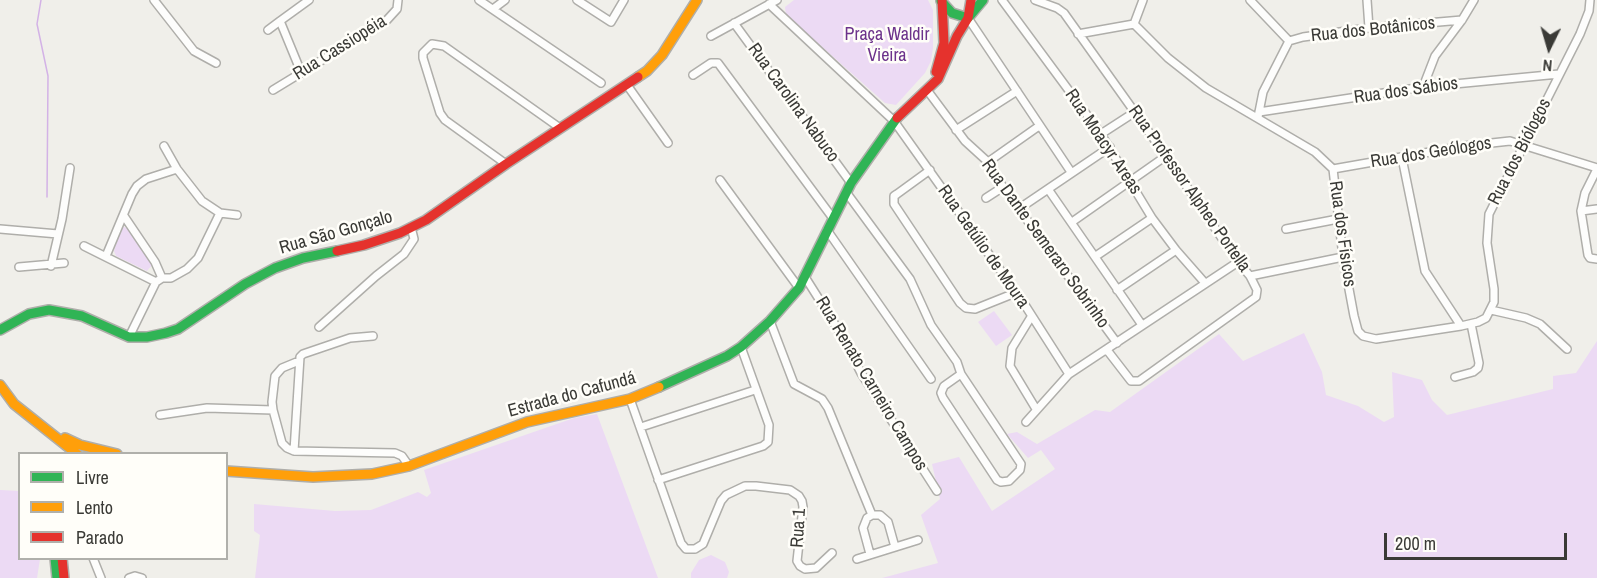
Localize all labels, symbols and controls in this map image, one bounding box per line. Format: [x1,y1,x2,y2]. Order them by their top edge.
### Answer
street label: Rua Cassiopéia [289,11,391,85]
street label: Rua dos Botânicos [1310,13,1436,47]
north arrow [1519,18,1579,78]
park label: Praça Waldir Vieira [845,24,929,66]
street label: Rua Carolina Nabuco [743,39,843,167]
text: N [1542,55,1553,77]
street label: Rua dos Sábios [1352,73,1460,109]
street label: Rua Moacyr Areas [1060,85,1146,199]
street label: Rua dos Biólogos [1484,95,1556,209]
street label: Rua Professor Alpheo Portella [1123,101,1255,277]
street label: Rua dos Geólogos [1369,133,1493,173]
street label: Rua Dante Semeraro Sobrinho [976,155,1114,333]
street label: Rua dos Físicos [1324,180,1360,288]
street label: Rua Getúlio de Moura [933,181,1033,313]
street label: Rua São Gonçalo [277,207,395,259]
street label: Rua Renato Carneiro Campos [810,293,932,475]
street label: Estrada do Cafundá [506,368,638,422]
legend [18,452,228,560]
text: Livre [76,465,109,490]
text: Lento [76,495,113,520]
street label: Rua 1 [787,508,811,548]
scale bar [1387,521,1570,559]
text: Parado [76,525,124,550]
text: 200 m [1395,531,1436,556]

